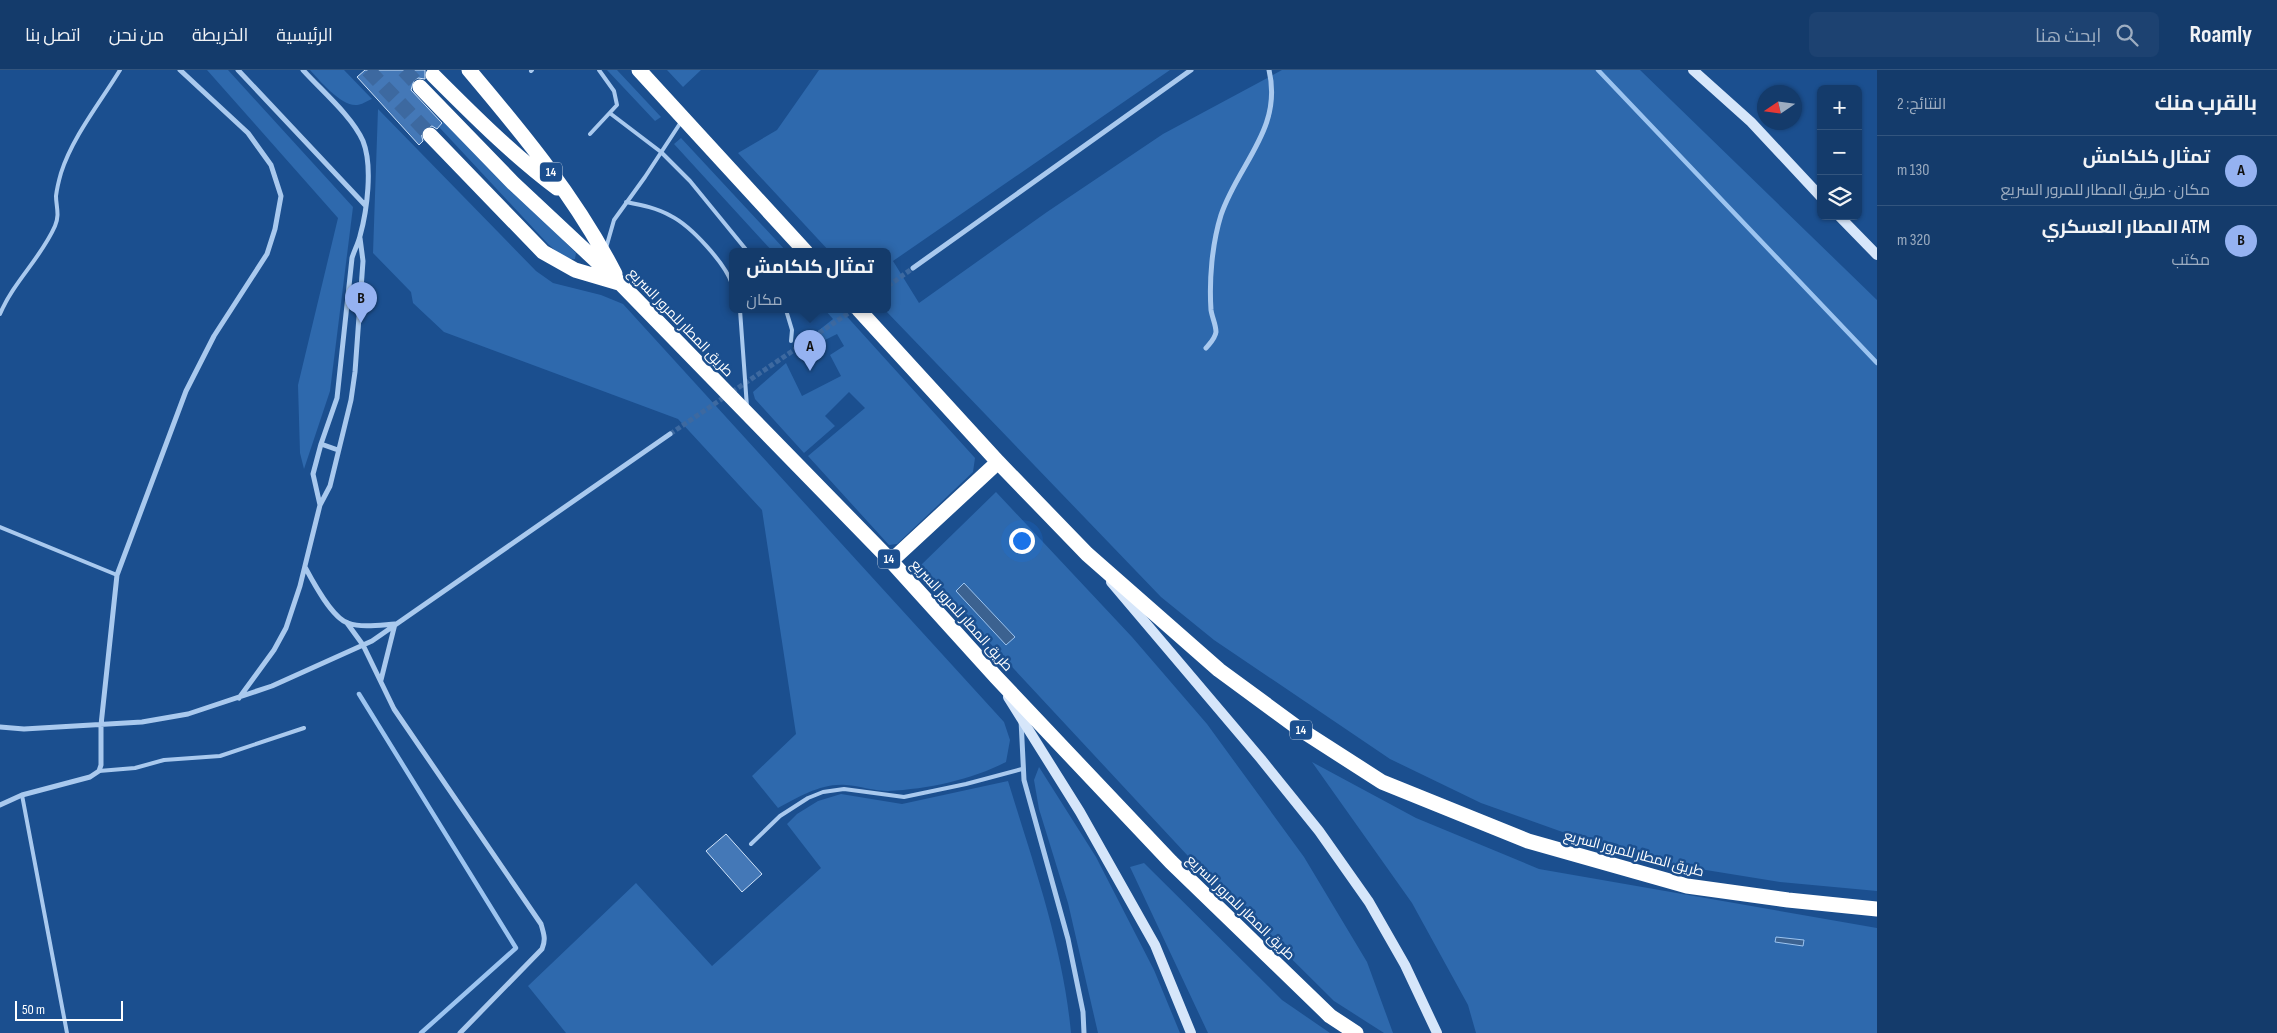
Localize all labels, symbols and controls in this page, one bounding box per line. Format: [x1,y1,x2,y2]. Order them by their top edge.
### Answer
search box [1809,12,2159,57]
text: Roamly [2189,20,2252,49]
icon: search [2113,21,2141,49]
text: اتصل بنا [25,25,81,46]
text: من نحن [109,25,164,46]
text: الخريطة [192,25,248,46]
text: الرئيسية [276,25,333,46]
text: ابحث هنا [2035,25,2101,48]
north arrow [1757,85,1802,130]
map controls [1817,85,1862,220]
button: + [1817,85,1862,130]
text: بالقرب منك [2155,91,2257,116]
text: النتائج: 2 [1897,95,1946,114]
button: − [1817,130,1862,175]
text: تمثال كلكامش [2083,146,2210,169]
text: 130 m [1897,161,1929,180]
text: A [2237,161,2245,180]
road number: 14 [540,162,562,181]
button: layers [1817,175,1862,220]
text: مكان · طريق المطار للمرور السريع [2000,181,2210,200]
text: ATM المطار العسكري [2042,216,2210,239]
text: 320 m [1897,231,1930,250]
text: B [2237,231,2245,250]
popup [729,248,891,313]
text: مكتب [2171,251,2210,270]
text: تمثال كلكامش [746,256,874,279]
street label: طريق المطار للمرور السريع [624,264,737,380]
pin: B [345,282,377,323]
text: مكان [746,291,783,310]
pin: A [794,330,826,371]
your location [1009,528,1035,554]
road number: 14 [878,549,900,568]
street label: طريق المطار للمرور السريع [907,556,1016,675]
road number: 14 [1290,720,1312,740]
street label: طريق المطار للمرور السريع [1562,827,1706,880]
street label: طريق المطار للمرور السريع [1183,851,1299,964]
scale bar [15,998,122,1021]
text: 50 m [22,1001,45,1018]

